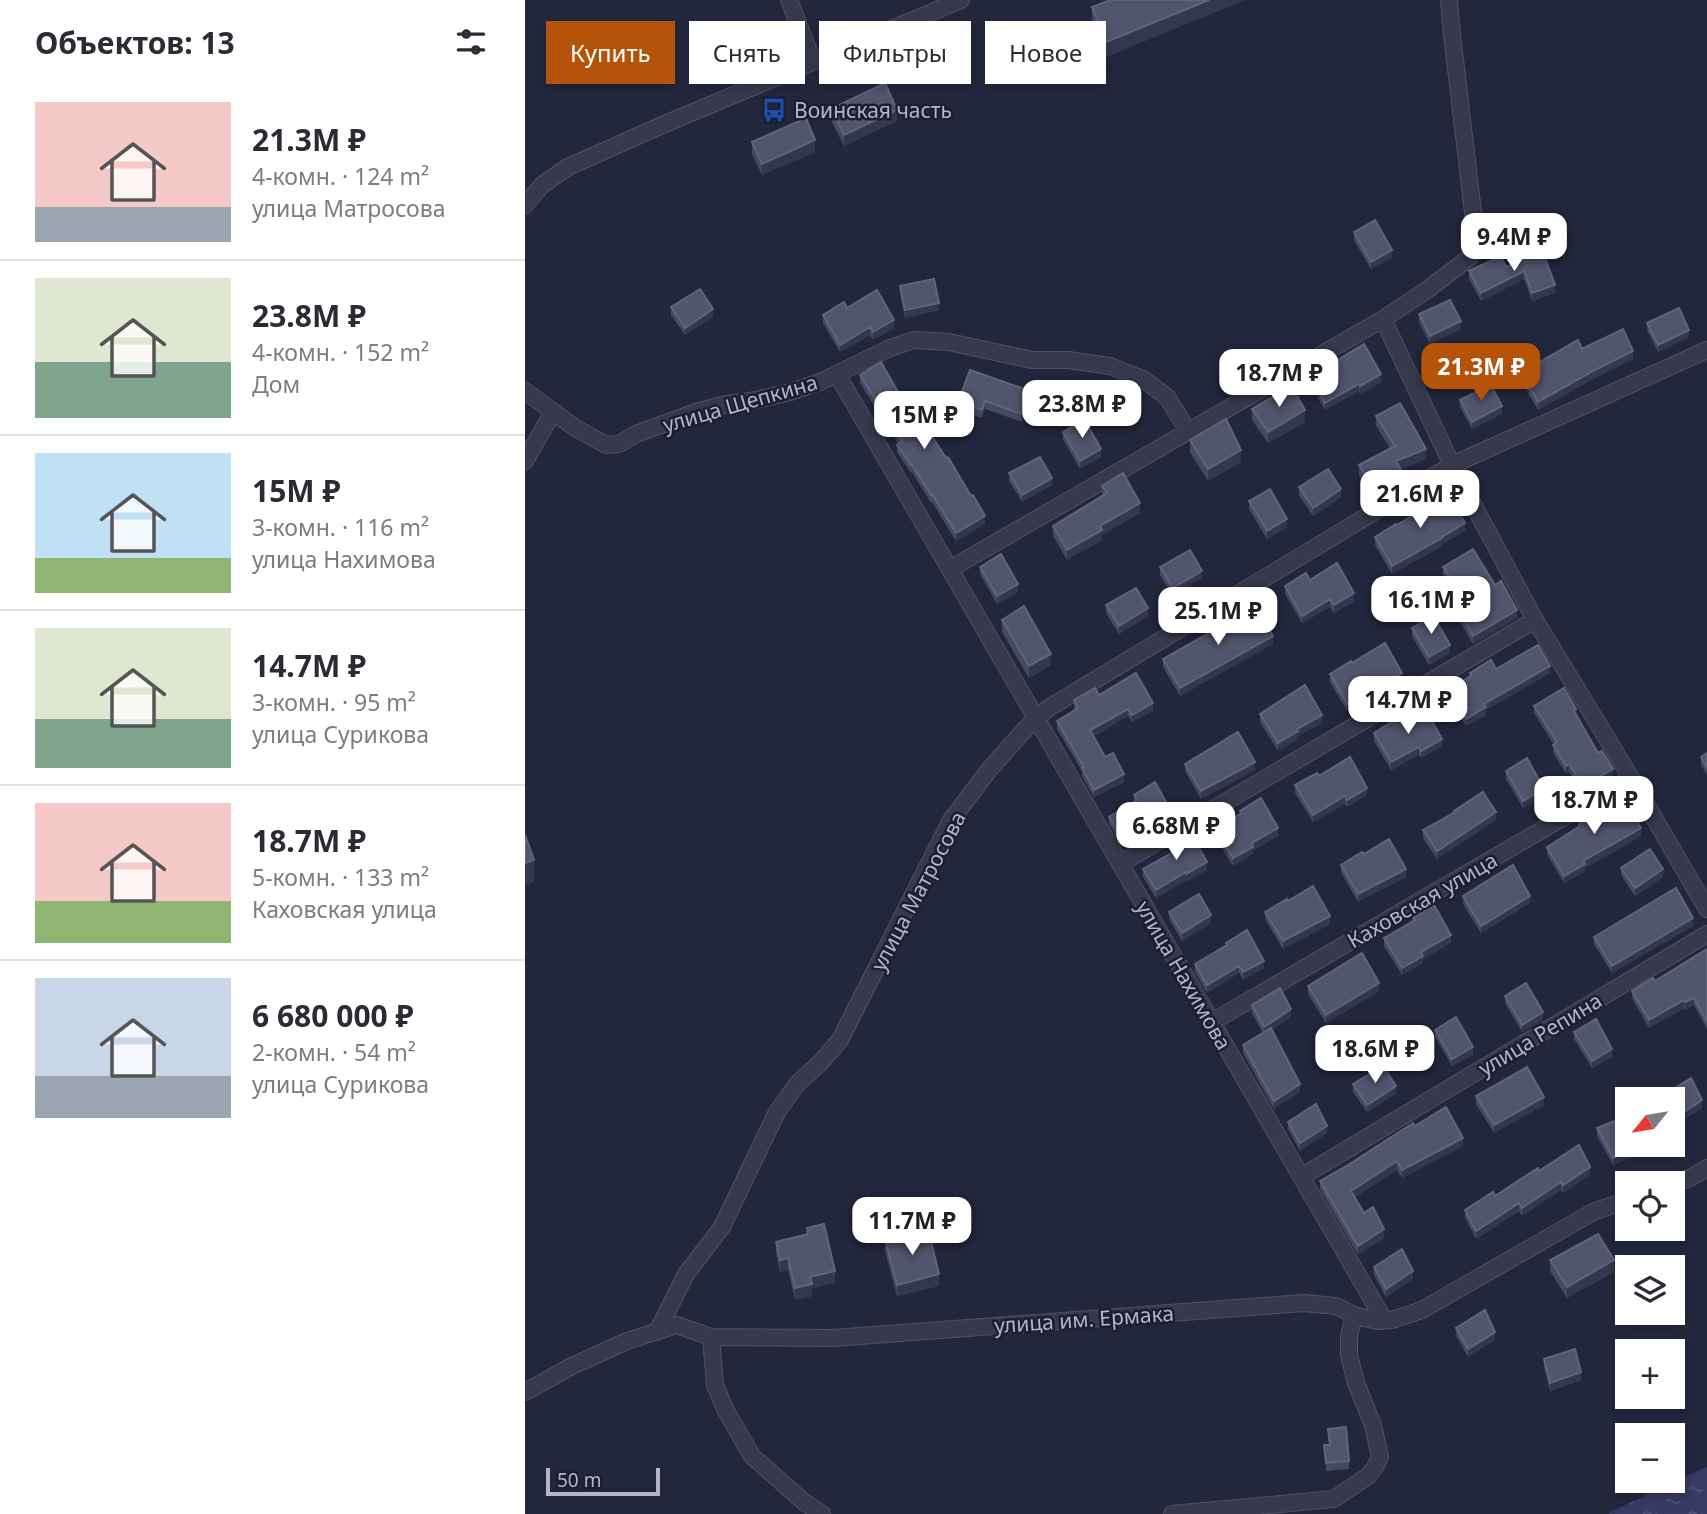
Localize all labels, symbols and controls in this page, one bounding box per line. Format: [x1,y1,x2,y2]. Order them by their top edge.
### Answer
chip: Купить [546,21,675,84]
chip: Снять [689,21,805,84]
chip: Фильтры [819,21,971,84]
chip: Новое [985,21,1106,84]
text: Объектов: 13 [35,22,235,63]
icon: filters [452,23,490,61]
bus stop icon: Воинская часть [760,96,788,124]
place label: Воинская часть [794,96,952,124]
text: 21.3M ₽ [252,119,366,160]
icon: home [91,130,175,214]
text: 4-комн. · 124 m² [252,160,429,192]
text: улица Матросова [252,192,445,224]
pin: 9.4M ₽ [1457,214,1571,273]
text: 9.4M ₽ [1477,220,1551,252]
text: 23.8M ₽ [252,295,366,336]
icon: home [91,306,175,390]
text: 4-комн. · 152 m² [252,336,429,368]
pin: 21.3M ₽ [1416,344,1546,403]
pin: 18.7M ₽ [1214,350,1344,409]
text: 21.3M ₽ [1437,350,1525,382]
text: 18.7M ₽ [1235,356,1323,388]
text: Дом [252,368,300,400]
street label: улица Щепкина [659,368,821,438]
pin: 23.8M ₽ [1017,380,1147,440]
text: 23.8M ₽ [1038,387,1126,419]
pin: 15M ₽ [875,392,973,451]
text: 15M ₽ [890,398,958,430]
text: 15M ₽ [252,470,340,511]
pin: 21.6M ₽ [1355,470,1485,530]
text: 21.6M ₽ [1376,477,1464,509]
icon: home [91,481,175,565]
text: 3-комн. · 116 m² [252,511,429,543]
text: улица Нахимова [252,543,436,575]
pin: 16.1M ₽ [1366,576,1496,636]
text: 16.1M ₽ [1387,583,1475,615]
pin: 25.1M ₽ [1153,588,1283,647]
text: 25.1M ₽ [1174,594,1262,626]
text: 14.7M ₽ [252,645,366,686]
icon: home [91,656,175,740]
pin: 14.7M ₽ [1343,676,1473,736]
text: 14.7M ₽ [1364,683,1452,715]
text: 3-комн. · 95 m² [252,686,416,718]
text: улица Сурикова [252,718,429,750]
pin: 18.7M ₽ [1529,776,1659,836]
text: 18.7M ₽ [1550,783,1638,815]
pin: 6.68M ₽ [1111,802,1241,862]
street label: улица Матросова [864,806,972,976]
text: 6.68M ₽ [1132,809,1220,841]
text: 18.7M ₽ [252,820,366,861]
icon: home [91,831,175,915]
street label: Каховская улица [1342,846,1502,954]
text: 5-комн. · 133 m² [252,861,429,893]
text: Каховская улица [252,893,437,925]
street label: улица Нахимова [1130,895,1238,1055]
street label: улица Репина [1473,986,1607,1082]
text: 6 680 000 ₽ [252,995,414,1036]
icon: home [91,1006,175,1090]
pin: 18.6M ₽ [1310,1026,1440,1085]
text: 18.6M ₽ [1331,1032,1419,1064]
text: 2-комн. · 54 m² [252,1036,416,1068]
text: улица Сурикова [252,1068,429,1100]
north arrow [1615,1087,1685,1157]
map controls [1615,1087,1685,1493]
button: locate [1615,1171,1685,1241]
pin: 11.7M ₽ [847,1198,977,1257]
text: 11.7M ₽ [868,1204,956,1236]
button: layers [1615,1255,1685,1325]
street label: улица им. Ермака [993,1299,1175,1339]
button: + [1615,1339,1685,1409]
button: − [1615,1423,1685,1493]
scale bar [546,1465,660,1497]
text: 50 m [557,1467,601,1493]

